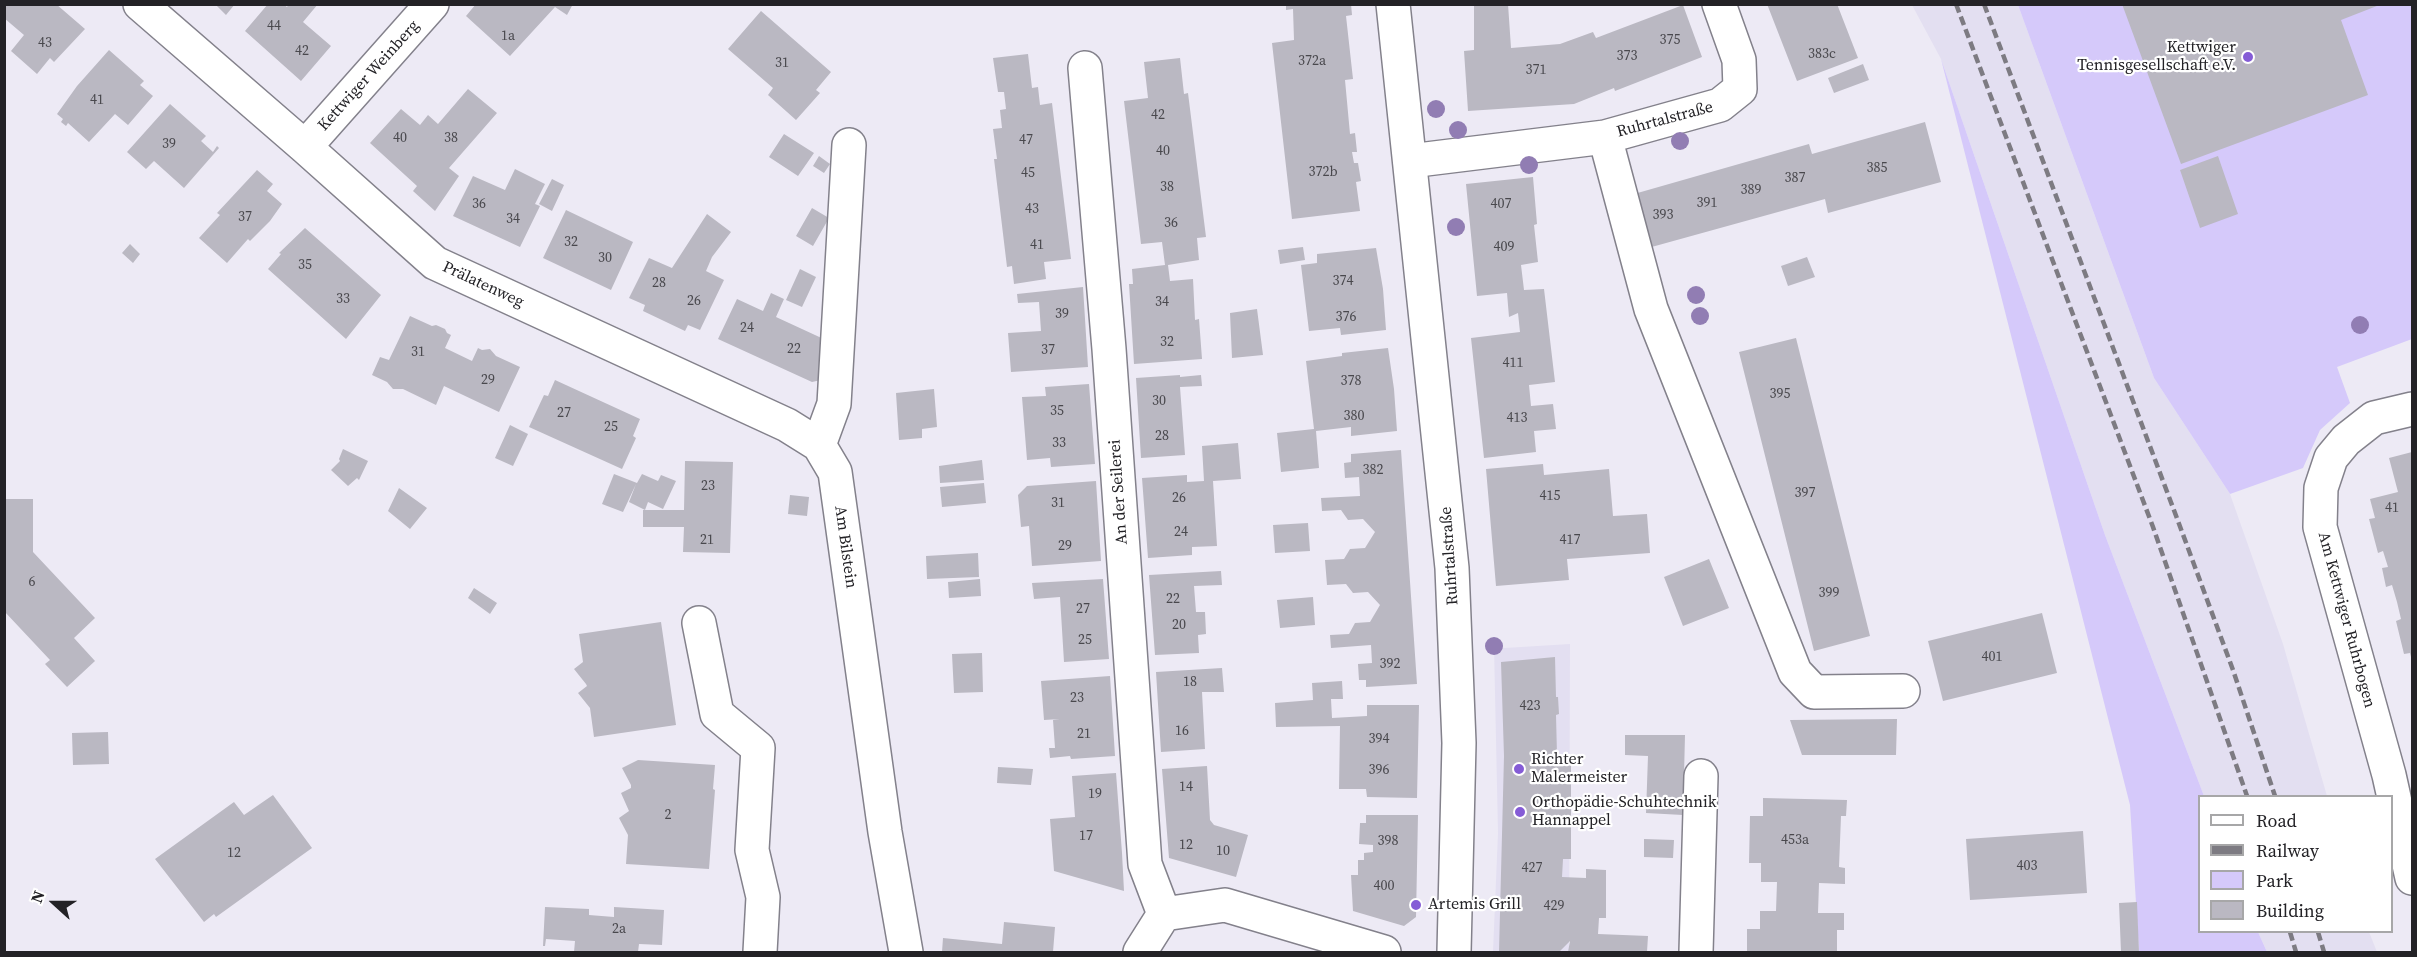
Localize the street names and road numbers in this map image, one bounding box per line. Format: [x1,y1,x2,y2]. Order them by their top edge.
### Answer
street label: Kettwiger Weinberg [314,17,424,135]
street label: Ruhrtalstraße [1615,98,1715,142]
street label: Prälatenweg [439,258,527,312]
street label: An der Seilerei [1106,439,1132,545]
street label: Am Bilstein [830,505,860,589]
street label: Ruhrtalstraße [1437,506,1463,606]
street label: Am Kettwiger Ruhrbogen [2313,530,2379,710]

